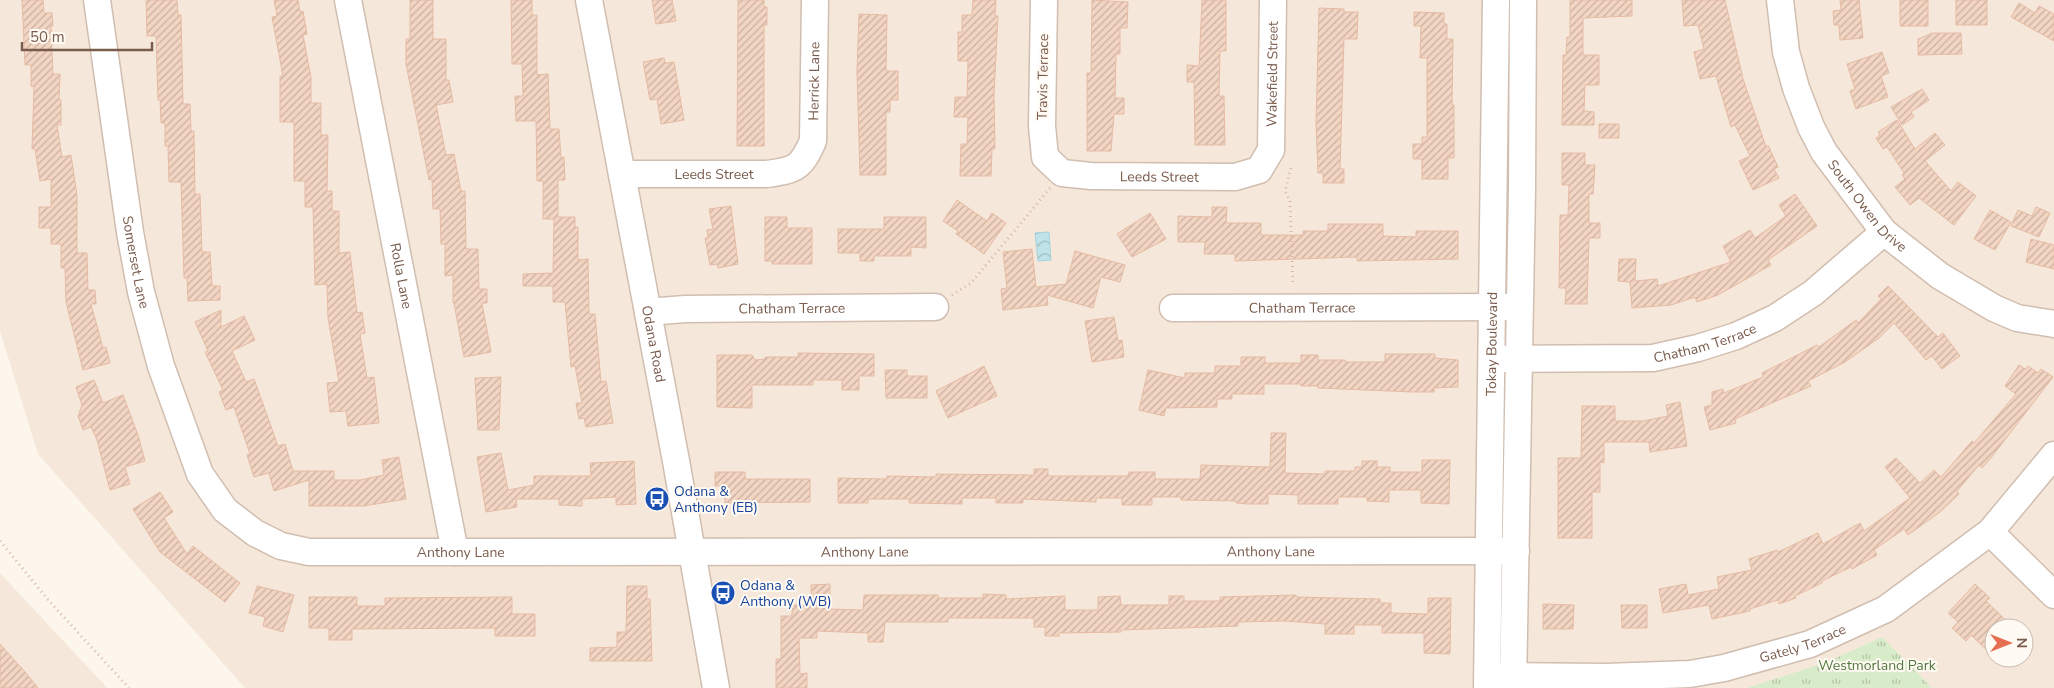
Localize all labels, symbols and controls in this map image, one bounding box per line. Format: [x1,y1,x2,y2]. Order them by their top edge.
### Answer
scale bar [22,20,152,52]
street label: Wakefield Street [1262,21,1282,127]
text: 50 m [30,27,65,47]
street label: Travis Terrace [1033,34,1053,120]
street label: Herrick Lane [804,42,824,121]
street label: South Owen Drive [1823,156,1911,256]
street label: Leeds Street [674,165,754,184]
street label: Leeds Street [1120,167,1199,186]
street label: Somerset Lane [118,215,155,311]
street label: Rolla Lane [386,241,417,310]
street label: Tokay Boulevard [1481,292,1502,396]
street label: Chatham Terrace [738,298,845,318]
street label: Chatham Terrace [1249,298,1355,317]
street label: Odana Road [637,304,670,384]
street label: Chatham Terrace [1652,318,1759,367]
place label: Odana & Anthony (EB) [674,482,758,517]
bus stop icon: Odana & Anthony (EB) [644,486,670,512]
street label: Anthony Lane [417,542,505,562]
street label: Anthony Lane [821,542,909,561]
street label: Anthony Lane [1227,542,1315,561]
place label: Odana & Anthony (WB) [740,576,832,611]
bus stop icon: Odana & Anthony (WB) [710,580,736,606]
north arrow [1984,618,2034,668]
street label: Gately Terrace [1757,619,1849,667]
text: N [2012,638,2031,648]
park label: Westmorland Park [1818,656,1937,675]

